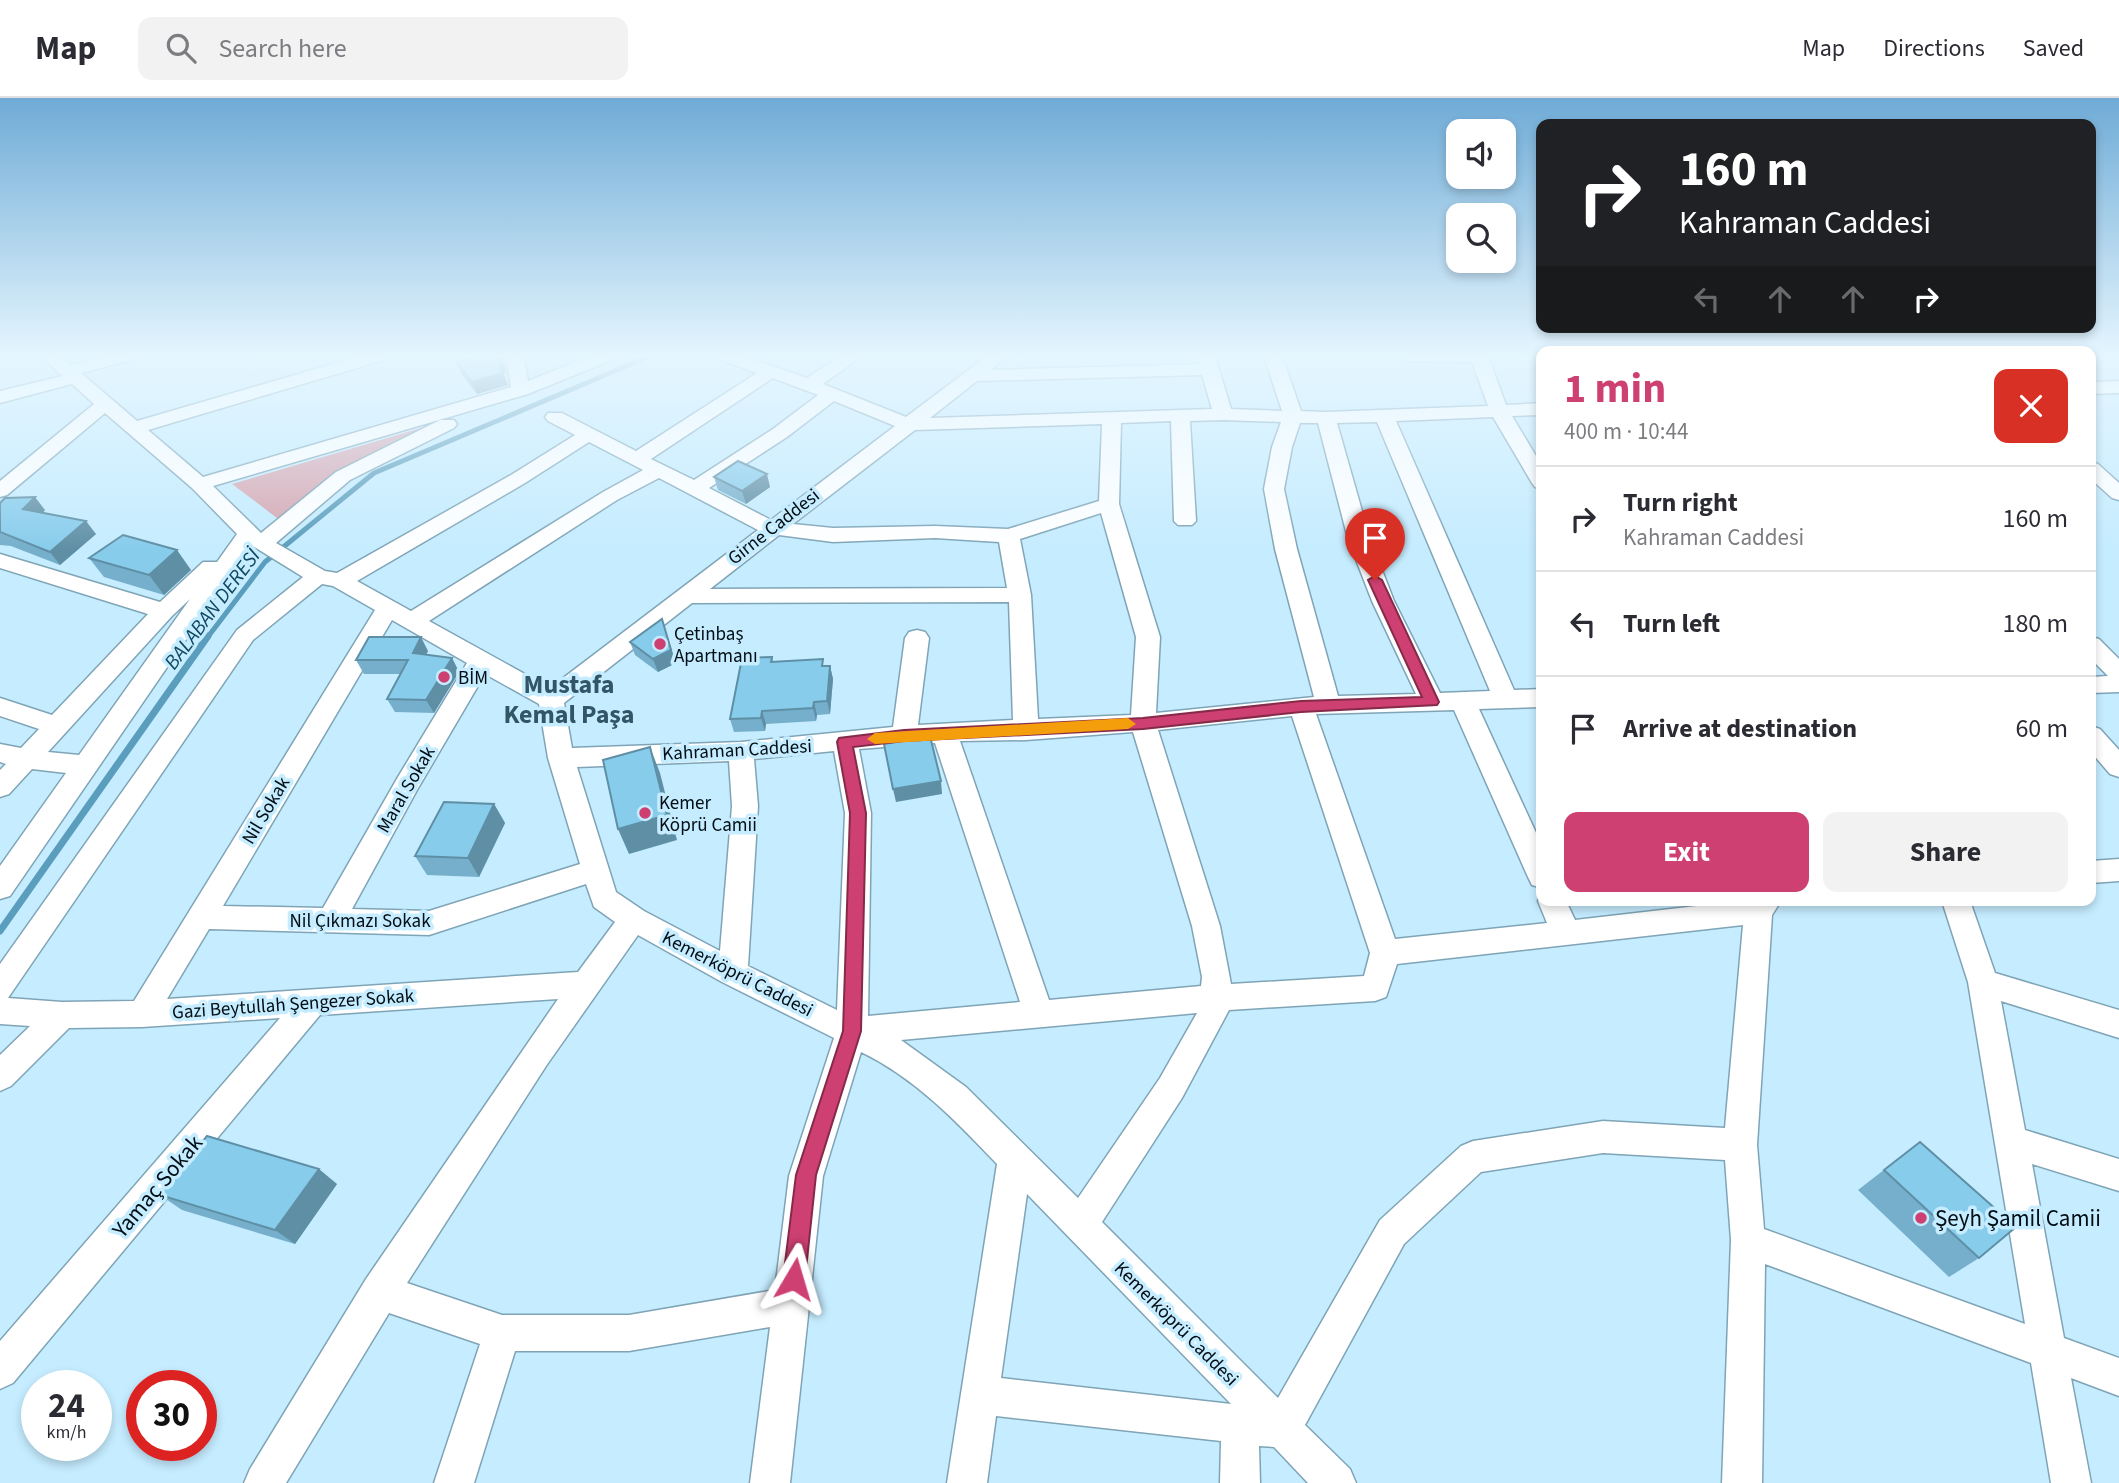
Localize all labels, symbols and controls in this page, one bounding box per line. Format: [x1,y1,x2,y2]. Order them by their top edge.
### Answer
search box [138,17,628,80]
text: Map [35,25,96,72]
icon: search [162,29,200,67]
text: Search here [218,30,347,67]
text: Map [1802,31,1845,66]
text: Directions [1883,31,1985,66]
text: Saved [2023,31,2084,66]
map controls [1446,119,1516,273]
button: sound [1446,119,1516,189]
text: 160 m [1679,135,1808,205]
icon: right [1564,147,1655,238]
text: Kahraman Caddesi [1679,200,1931,246]
button: search [1446,203,1516,273]
icon: left [1688,280,1726,318]
icon: ahead [1761,280,1799,318]
icon: ahead [1834,280,1872,318]
icon: right [1907,280,1945,318]
text: 1 min [1564,359,1666,419]
button: close [1994,369,2068,443]
text: 400 m · 10:44 [1564,415,1688,448]
street label: Girne Caddesi [722,483,826,572]
text: Turn right [1623,484,1738,521]
icon: right [1564,500,1602,538]
text: 160 m [2002,500,2068,537]
pin [1345,508,1405,580]
icon: arrive [1356,519,1394,557]
text: Kahraman Caddesi [1623,521,1804,554]
water label: BALABAN DERESİ [157,542,268,676]
icon: left [1564,605,1602,643]
text: Turn left [1623,605,1720,642]
text: 180 m [2002,605,2068,642]
place label: Çetinbaş Apartmanı [674,621,758,670]
marker: Çetinbaş Apartmanı [652,636,668,652]
place label: BİM [458,665,488,692]
district label: Mustafa Kemal Paşa [503,666,635,733]
marker: BİM [436,669,452,685]
icon: arrive [1564,710,1602,748]
text: Arrive at destination [1623,710,1857,747]
text: 60 m [2015,710,2068,747]
street label: Kahraman Caddesi [662,733,813,768]
street label: Maral Sokak [371,741,442,838]
street label: Nil Sokak [236,771,297,850]
place label: Kemer Köprü Camii [659,790,757,839]
marker: Kemer Köprü Camii [637,805,653,821]
button: Exit [1564,812,1809,892]
button: Share [1823,812,2068,892]
street label: Nil Çıkmazı Sokak [289,908,431,935]
street label: Kemerköprü Caddesi [657,925,818,1024]
street label: Gazi Beytullah Şengezer Sokak [171,983,416,1026]
street label: Yamaç Sokak [104,1127,211,1246]
place label: Şeyh Şamil Camii [1935,1202,2101,1235]
marker: Şeyh Şamil Camii [1913,1210,1929,1226]
position arrow [757,1242,831,1316]
street label: Kemerköprü Caddesi [1108,1256,1244,1392]
speed limit sign: 30 [126,1370,217,1461]
text: 24 [48,1381,85,1431]
text: km/h [47,1420,86,1445]

